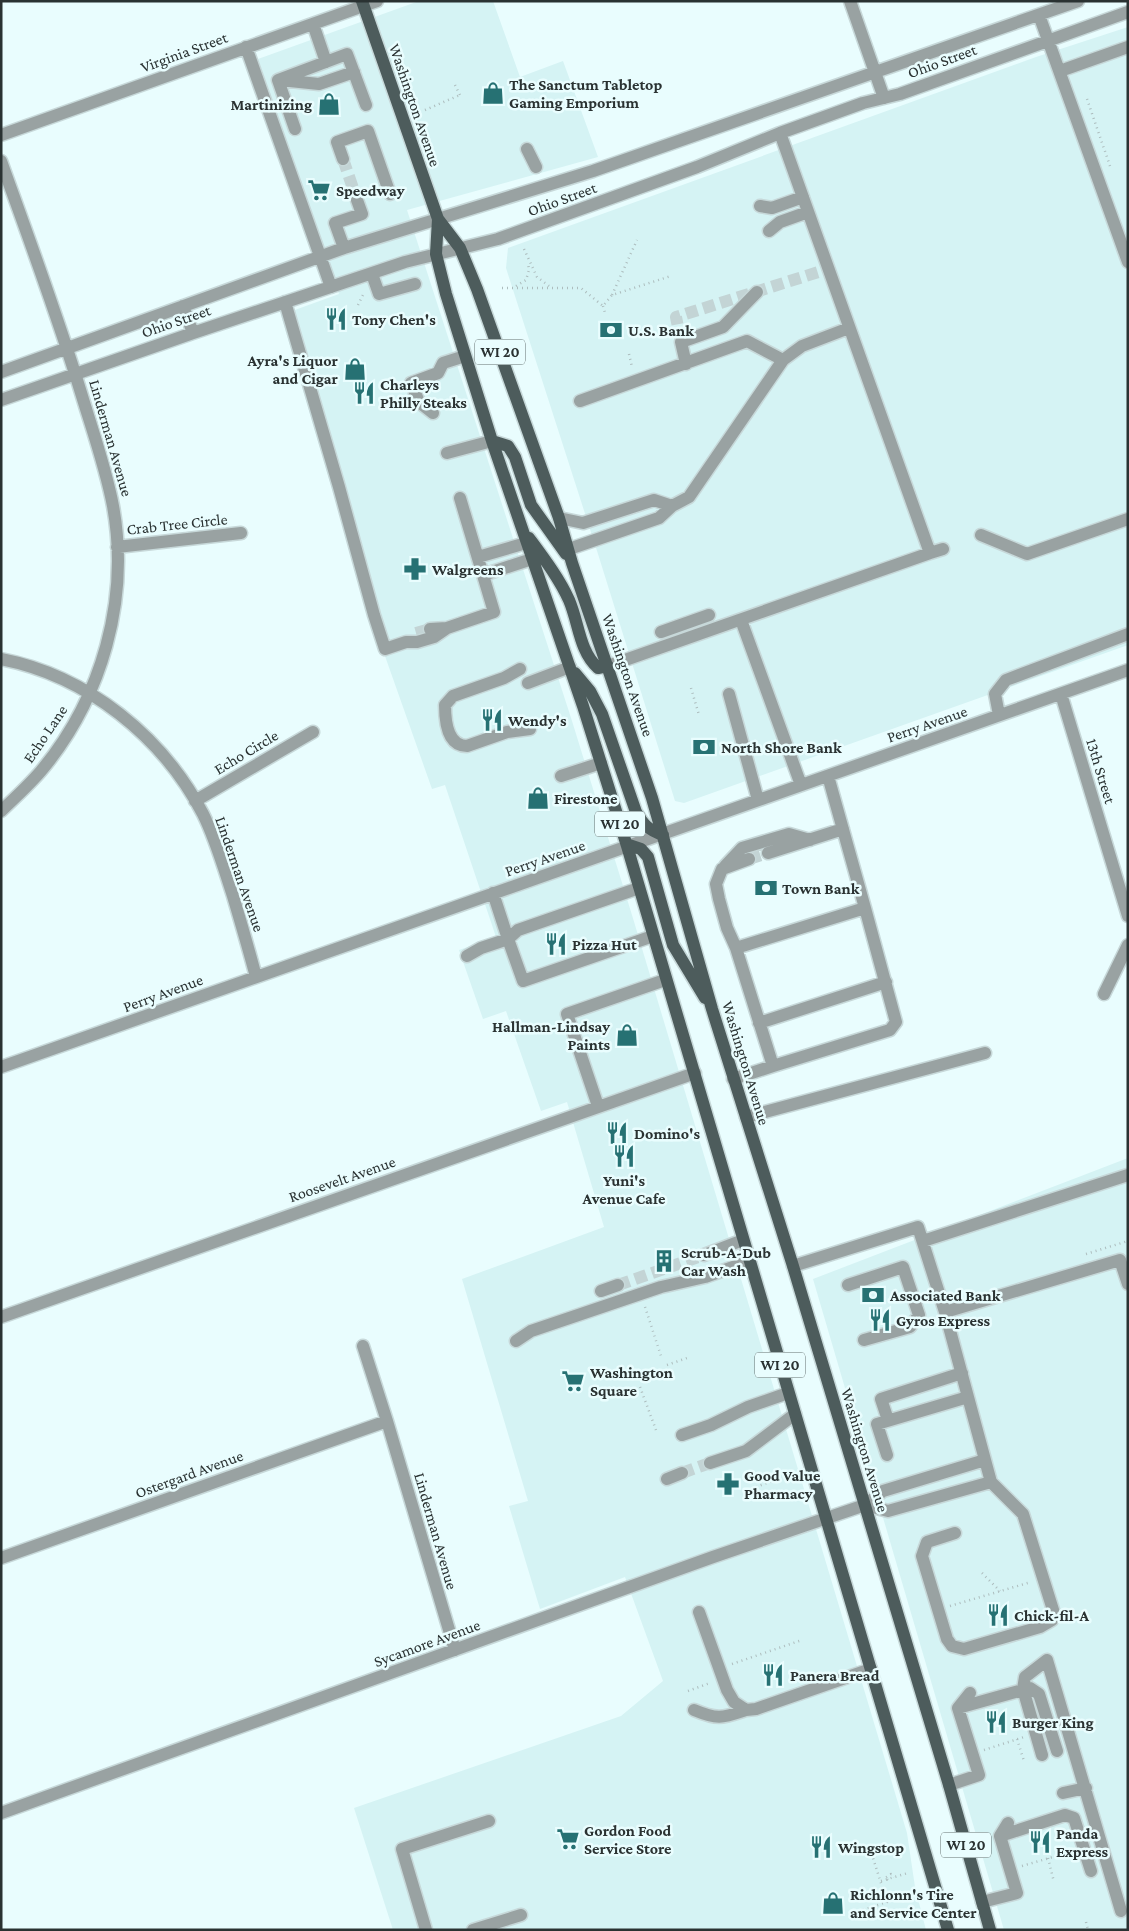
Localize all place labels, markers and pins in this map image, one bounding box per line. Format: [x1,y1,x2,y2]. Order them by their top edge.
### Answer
place label: The Sanctum Tabletop Gaming Emporium [509,76,662,111]
shop icon: The Sanctum Tabletop Gaming Emporium [480,80,506,106]
shop icon: Martinizing [316,91,342,117]
place label: Martinizing [230,96,312,113]
supermarket icon: Speedway [306,177,332,203]
place label: Speedway [336,182,405,199]
restaurant icon: Tony Chen's [323,306,349,332]
place label: Tony Chen's [352,311,436,328]
bank icon: U.S. Bank [598,317,624,343]
place label: U.S. Bank [628,322,694,339]
place label: Ayra's Liquor and Cigar [246,352,339,387]
shop icon: Ayra's Liquor and Cigar [342,356,368,382]
place label: Charleys Philly Steaks [380,376,467,411]
restaurant icon: Charleys Philly Steaks [351,380,377,406]
pharmacy icon: Walgreens [402,556,428,582]
place label: Walgreens [431,561,504,578]
restaurant icon: Wendy's [479,707,505,733]
place label: Wendy's [507,712,567,729]
bank icon: North Shore Bank [691,734,717,760]
place label: North Shore Bank [721,739,842,756]
shop icon: Firestone [525,785,551,811]
place label: Firestone [554,790,618,807]
bank icon: Town Bank [753,875,779,901]
place label: Town Bank [782,880,860,897]
restaurant icon: Pizza Hut [543,931,569,957]
place label: Pizza Hut [572,936,637,953]
place label: Hallman-Lindsay Paints [492,1018,610,1053]
shop icon: Hallman-Lindsay Paints [614,1022,640,1048]
restaurant icon: Domino's [604,1120,630,1146]
place label: Domino's [634,1125,701,1142]
restaurant icon: Yuni's Avenue Cafe [611,1143,637,1169]
place label: Yuni's Avenue Cafe [582,1172,666,1207]
place label: Scrub-A-Dub Car Wash [681,1244,771,1279]
building icon: Scrub-A-Dub Car Wash [651,1248,677,1274]
bank icon: Associated Bank [860,1282,886,1308]
place label: Associated Bank [889,1287,1001,1304]
restaurant icon: Gyros Express [867,1307,893,1333]
place label: Gyros Express [896,1312,990,1329]
place label: Washington Square [589,1364,673,1399]
supermarket icon: Washington Square [560,1368,586,1394]
place label: Good Value Pharmacy [744,1467,821,1502]
pharmacy icon: Good Value Pharmacy [715,1471,741,1497]
restaurant icon: Chick-fil-A [985,1602,1011,1628]
place label: Chick-fil-A [1014,1607,1089,1624]
restaurant icon: Panera Bread [760,1662,786,1688]
place label: Panera Bread [790,1667,880,1684]
restaurant icon: Burger King [983,1709,1009,1735]
place label: Burger King [1012,1714,1094,1731]
place label: Gordon Food Service Store [584,1822,672,1857]
place label: Panda Express [1056,1825,1109,1860]
supermarket icon: Gordon Food Service Store [555,1826,581,1852]
restaurant icon: Panda Express [1027,1829,1053,1855]
restaurant icon: Wingstop [808,1834,834,1860]
place label: Wingstop [837,1839,904,1856]
place label: Richlonn's Tire and Service Center [850,1886,977,1921]
shop icon: Richlonn's Tire and Service Center [820,1890,846,1916]

